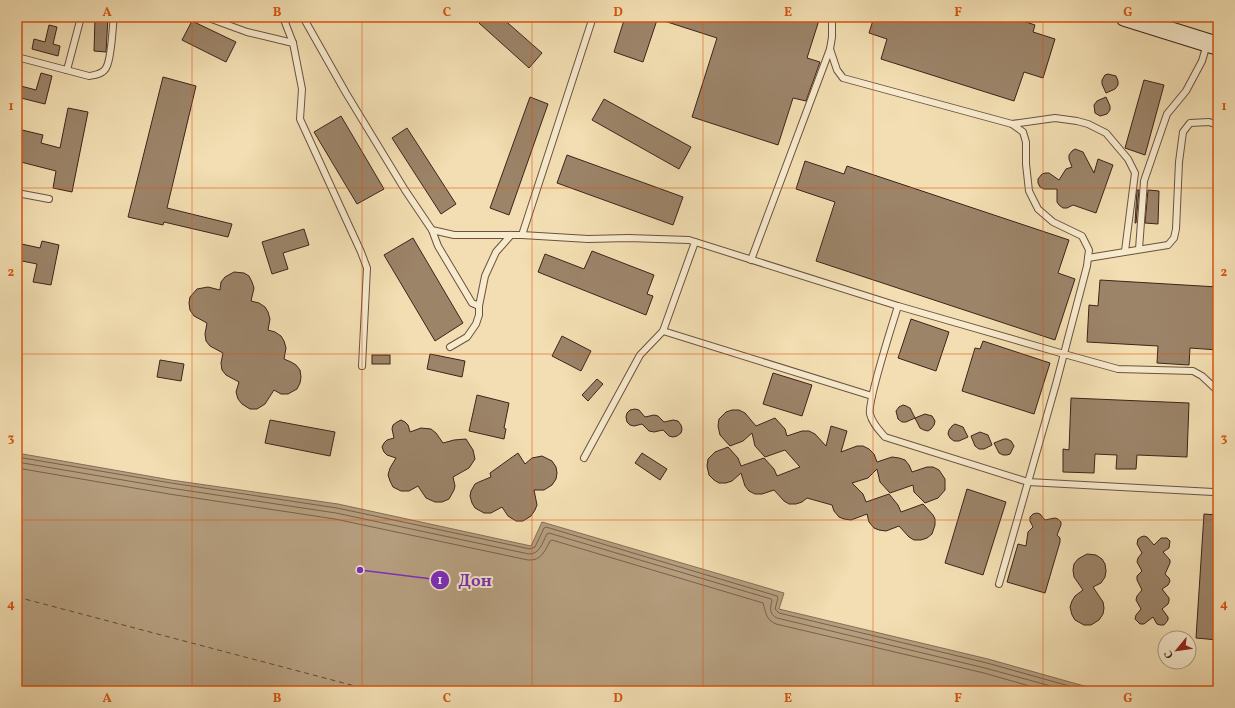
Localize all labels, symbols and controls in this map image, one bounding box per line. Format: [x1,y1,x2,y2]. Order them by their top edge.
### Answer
text: A [102,4,112,22]
text: B [273,4,282,22]
text: C [443,4,451,22]
text: D [613,4,623,22]
text: E [784,4,792,22]
text: F [954,4,962,22]
text: G [1123,4,1133,22]
text: 1 [8,98,14,116]
text: 1 [1221,98,1227,116]
text: 2 [8,264,15,282]
text: 2 [1221,264,1228,282]
text: 3 [8,430,15,448]
text: 3 [1221,430,1228,448]
callout: Дон [430,566,500,595]
text: Дон [458,570,492,593]
text: 1 [438,573,443,589]
text: 4 [7,596,15,614]
text: 4 [1220,596,1228,614]
north arrow [1157,630,1197,670]
text: С [1161,647,1178,661]
text: A [102,690,112,708]
text: B [273,690,282,708]
text: C [443,690,451,708]
text: D [613,690,623,708]
text: E [784,690,792,708]
text: F [954,690,962,708]
text: G [1123,690,1133,708]

